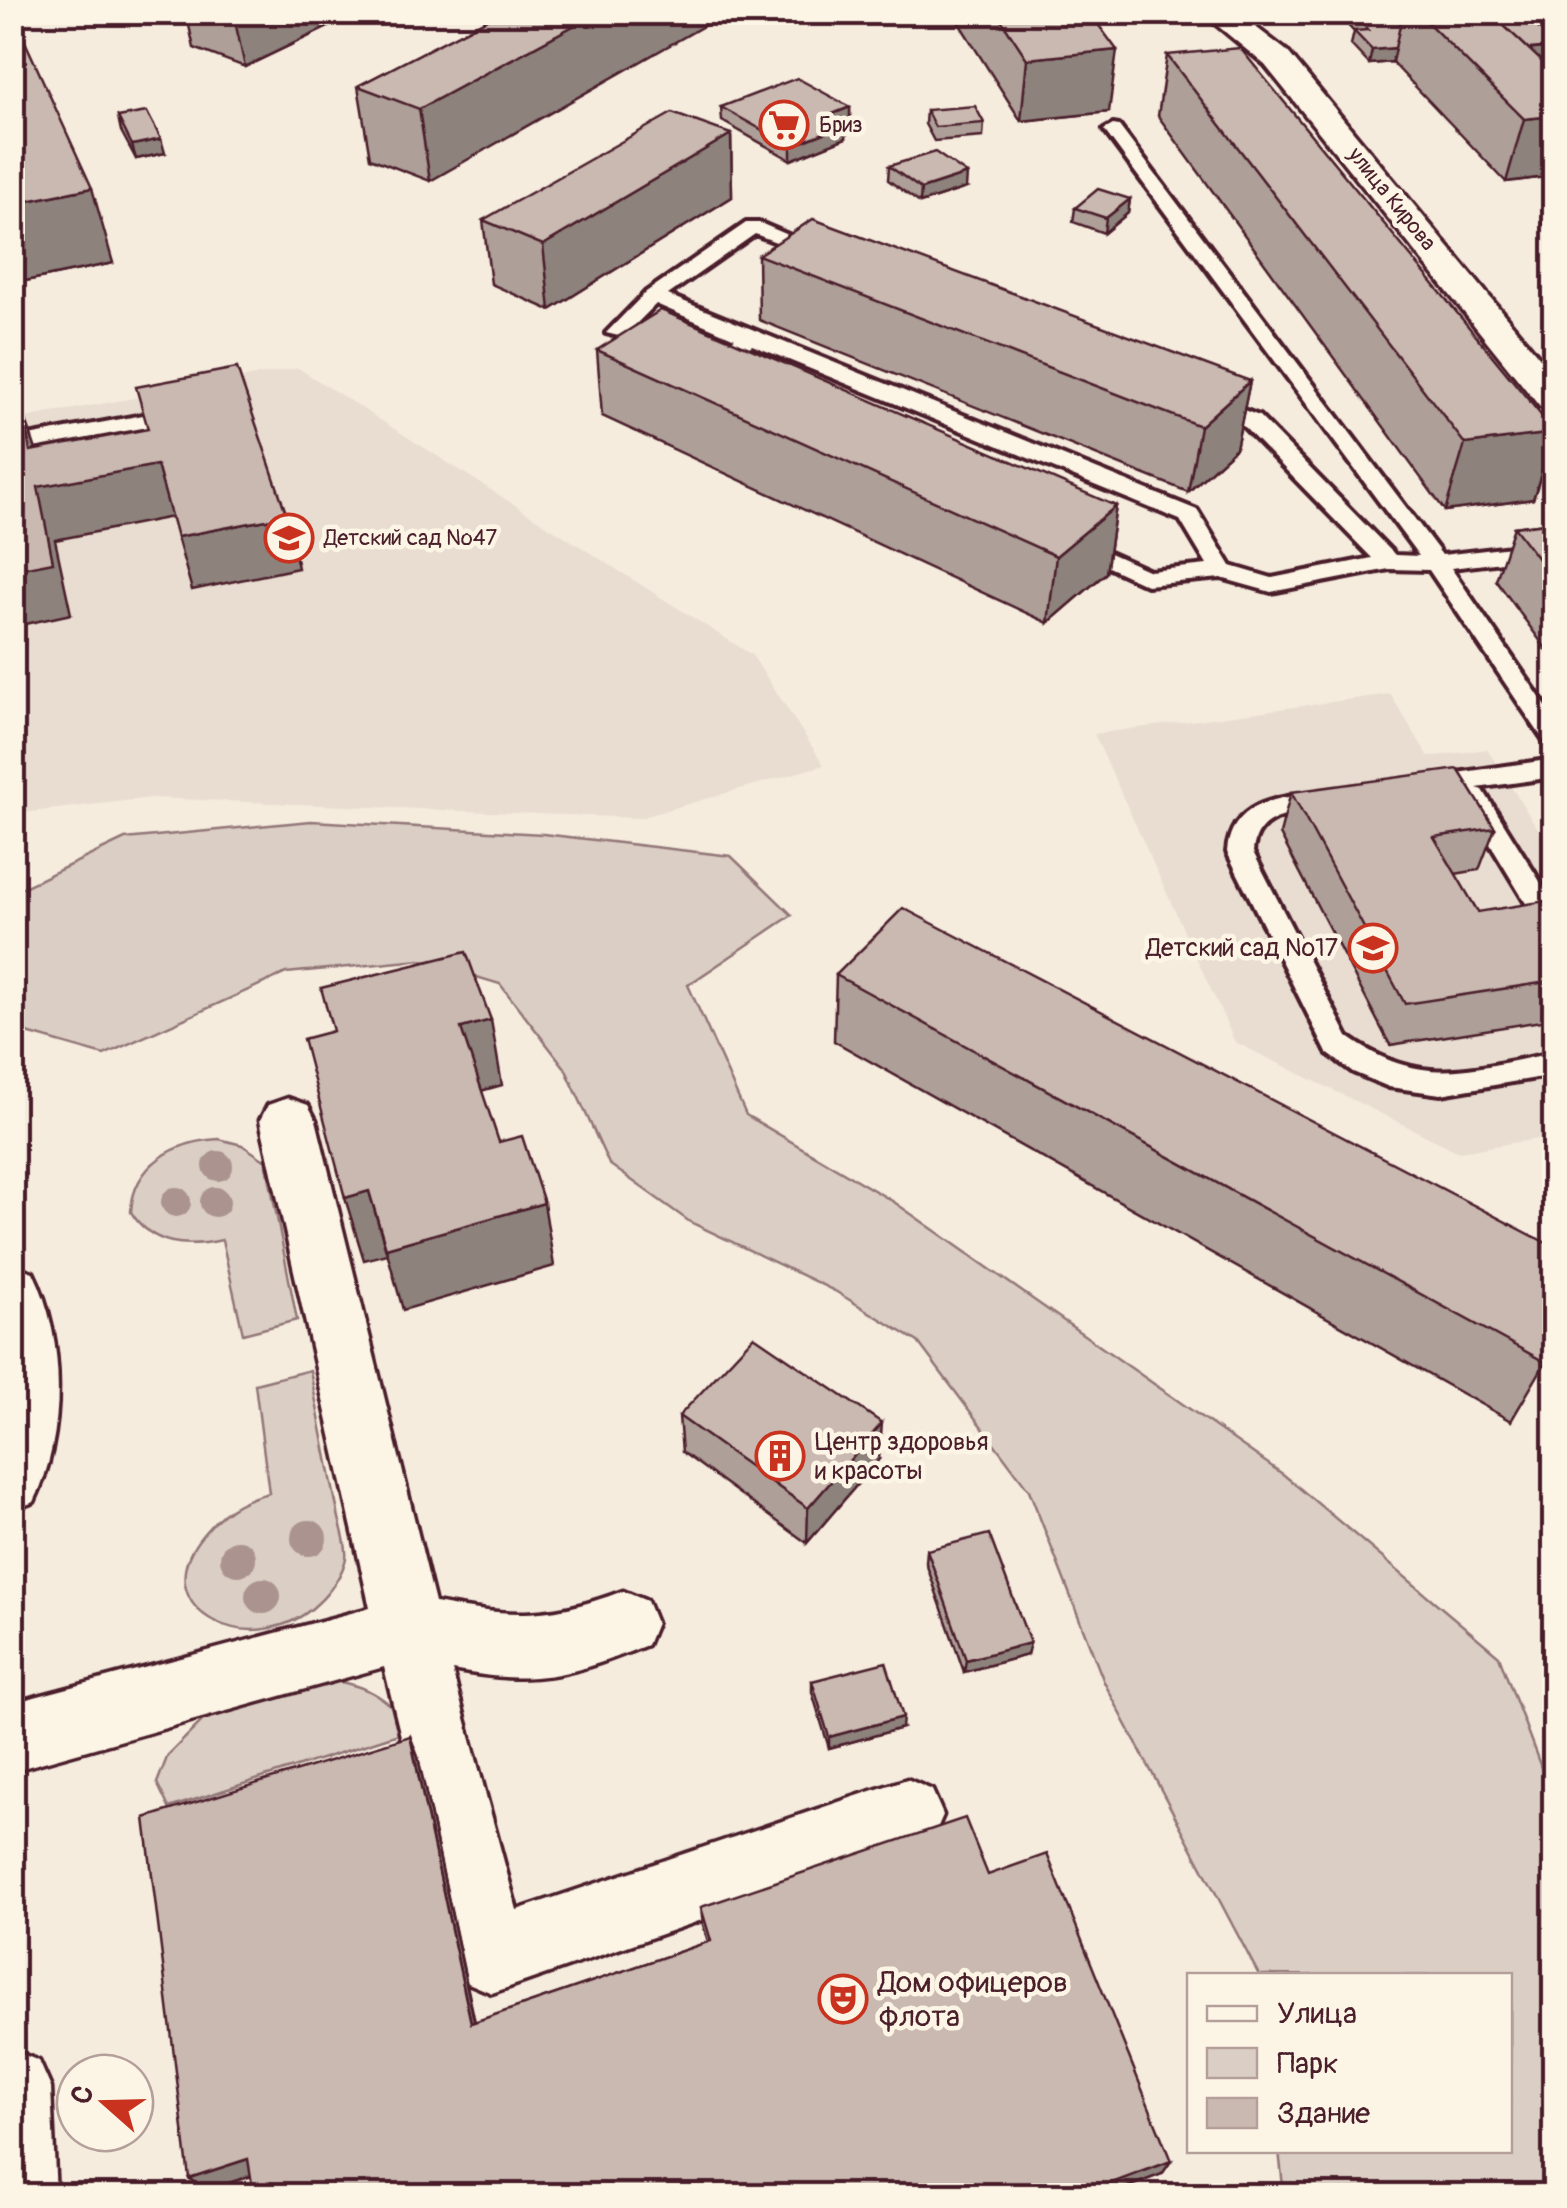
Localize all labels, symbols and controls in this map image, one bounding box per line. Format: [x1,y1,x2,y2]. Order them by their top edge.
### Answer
supermarket icon: Бриз [758,99,810,151]
place label: Бриз [819,111,863,139]
street label: улица Кирова [1341,141,1442,256]
school or university icon: Детский сад №47 [263,512,315,564]
place label: Детский сад №47 [323,524,498,552]
school or university icon: Детский сад №17 [1347,922,1399,974]
place label: Детский сад №17 [1145,933,1338,964]
place label: Центр здоровья и красоты [815,1427,989,1487]
building icon: Центр здоровья и красоты [754,1430,806,1482]
place label: Дом офицеров флота [877,1964,1068,2035]
theatre icon: Дом офицеров флота [817,1973,869,2025]
legend [1187,1973,1512,2153]
text: Улица [1277,1995,1357,2032]
text: Парк [1277,2045,1339,2082]
north arrow [55,2053,155,2153]
text: С [64,2081,102,2109]
text: Здание [1277,2095,1370,2132]

